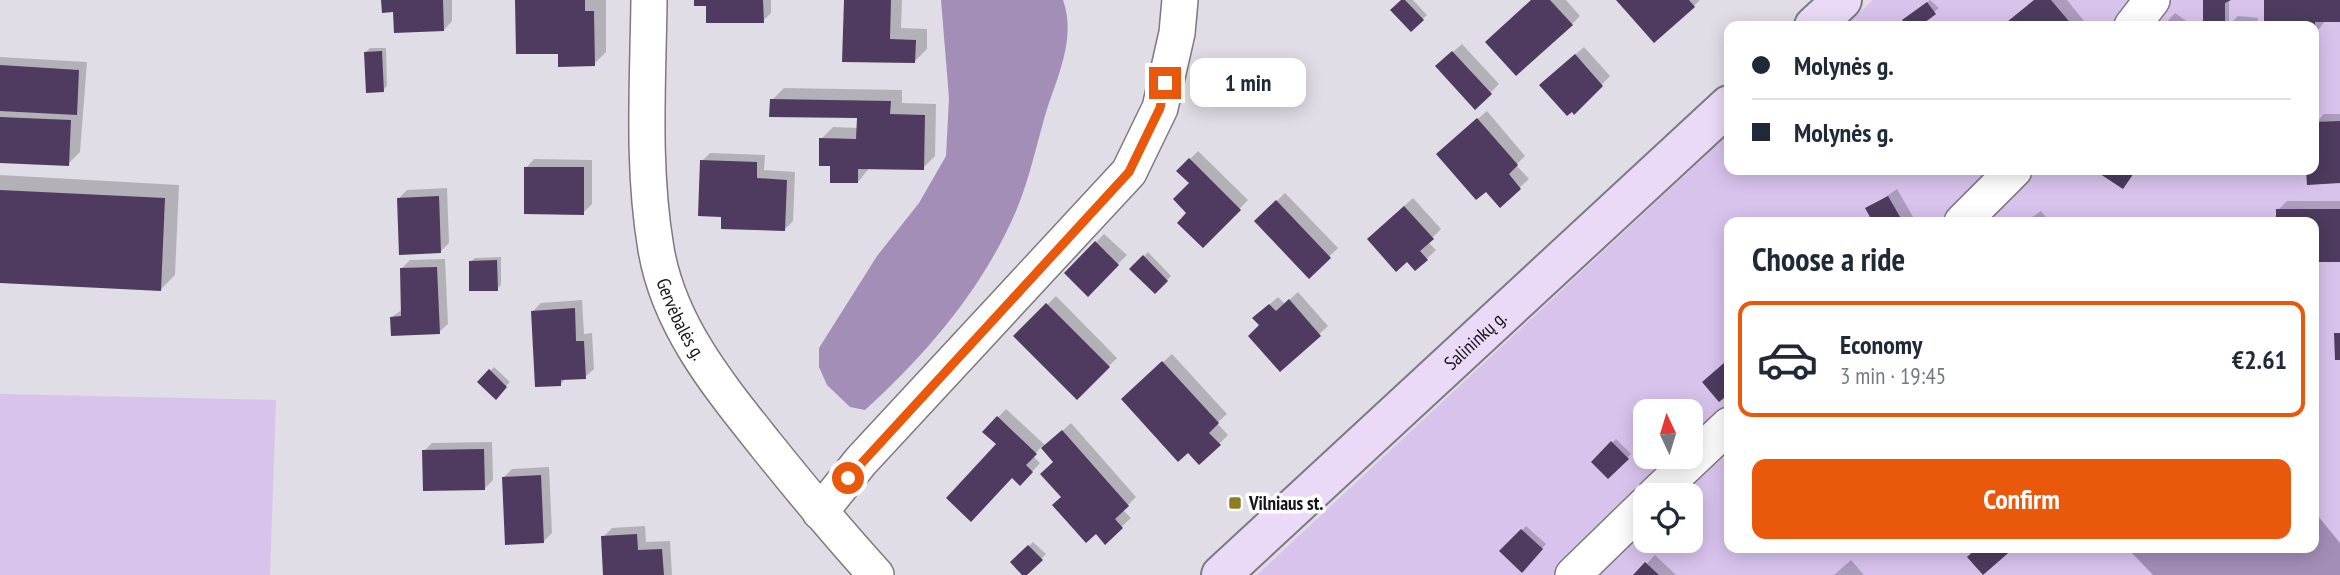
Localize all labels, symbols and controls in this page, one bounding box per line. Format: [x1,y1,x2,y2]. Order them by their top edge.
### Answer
text: Molynės g. [1794,49,1894,82]
callout: 1 min [1190,58,1305,108]
route end [1149,67,1181,99]
text: 1 min [1225,68,1271,97]
text: Molynės g. [1794,116,1894,149]
text: Choose a ride [1752,238,1905,280]
street label: Gervėbalės g. [652,275,711,364]
street label: Salininkų g. [1439,305,1511,375]
icon: car [1756,328,1819,391]
text: Economy [1840,328,1922,361]
text: €2.61 [2232,343,2287,376]
text: 3 min · 19:45 [1840,361,1946,390]
north arrow [1633,399,1703,469]
map controls [1633,399,1703,553]
button: Confirm [1752,459,2291,539]
route start [832,462,864,494]
button: locate [1633,483,1703,553]
place label: Vilniaus st. [1248,491,1323,515]
marker: Vilniaus st. [1227,495,1243,511]

